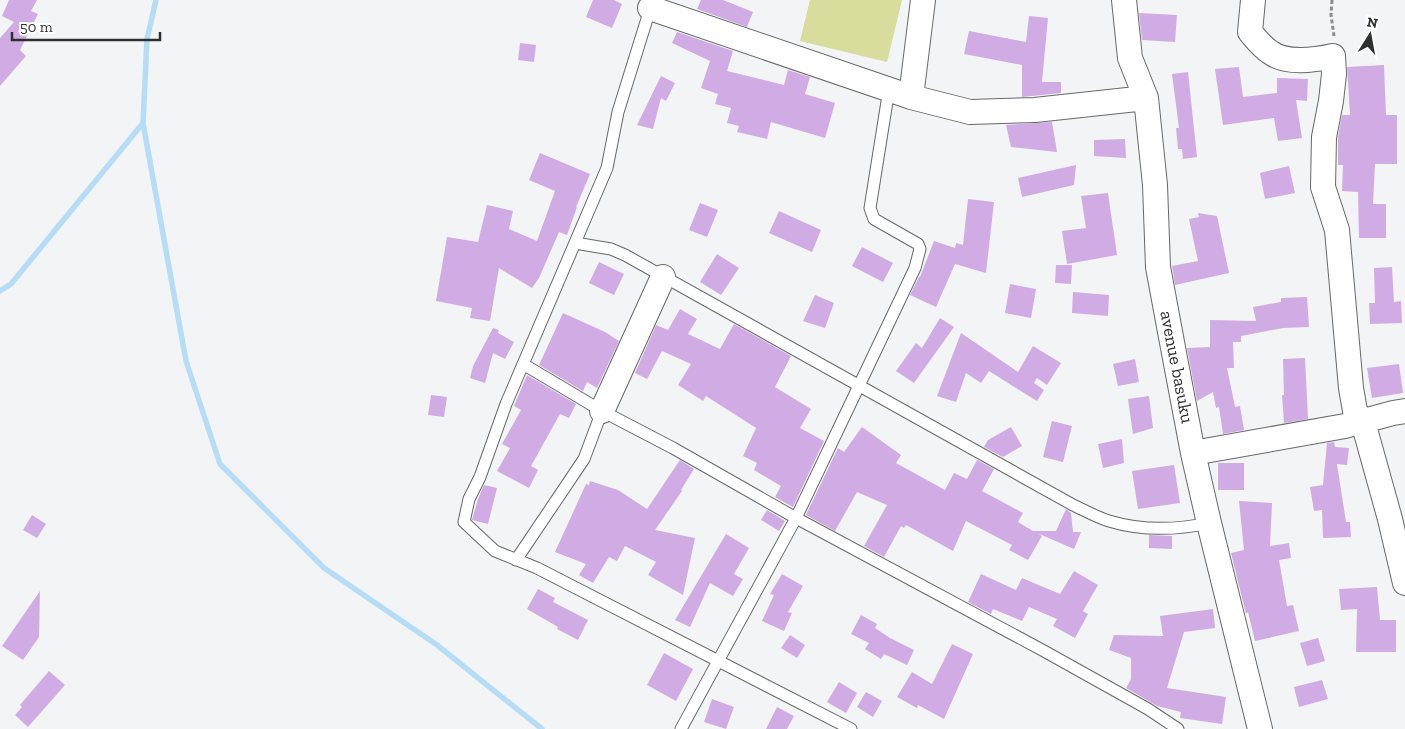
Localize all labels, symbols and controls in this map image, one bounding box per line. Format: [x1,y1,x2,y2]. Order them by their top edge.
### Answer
scale bar [12,10,160,42]
north arrow [1345,10,1395,60]
text: N [1366,13,1380,32]
text: 50 m [20,18,53,36]
street label: avenue basuku [1155,309,1199,425]

